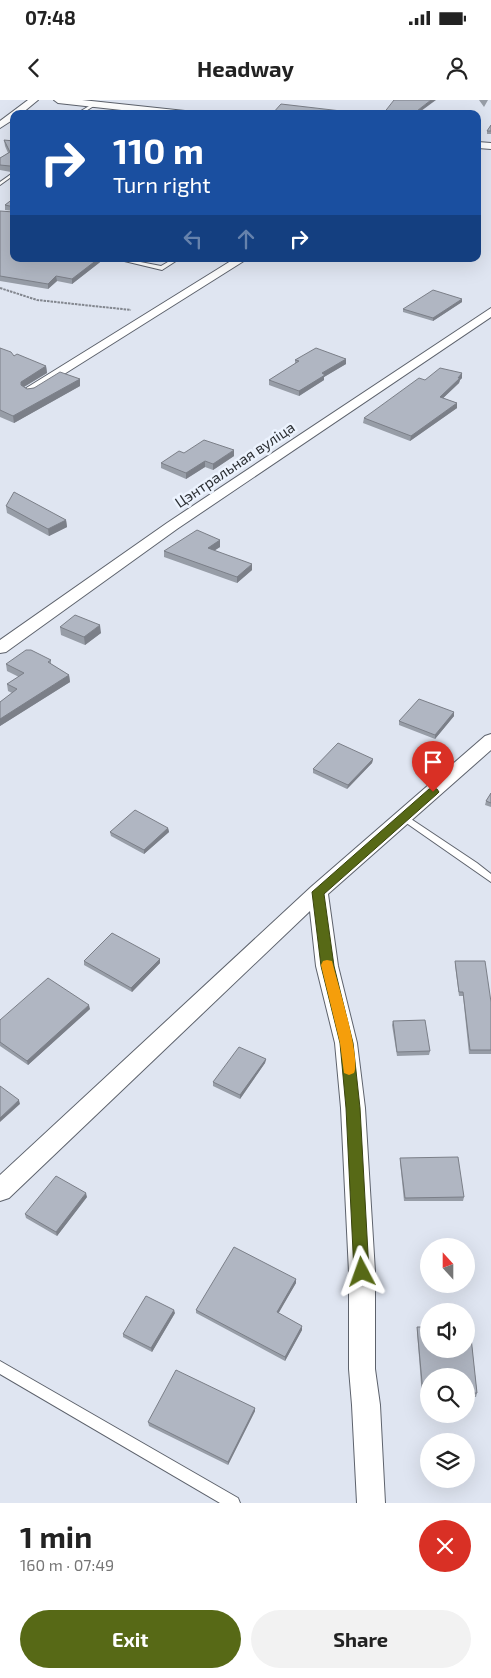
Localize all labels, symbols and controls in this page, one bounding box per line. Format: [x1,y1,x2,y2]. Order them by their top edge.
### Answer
text: 07:48 [25,6,76,29]
icon: back [20,54,48,82]
icon: person [443,54,471,82]
text: Headway [197,55,294,81]
text: 110 m [113,129,204,171]
icon: right [30,130,95,195]
text: Turn right [113,171,211,197]
icon: left [179,225,207,253]
icon: ahead [232,225,260,253]
icon: right [285,225,313,253]
street label: Цэнтральная вуліца [171,417,298,512]
pin [412,741,454,792]
icon: arrive [419,748,447,776]
north arrow [420,1238,475,1292]
map controls [420,1238,475,1488]
position arrow [335,1245,387,1297]
button: sound [420,1303,475,1358]
button: search [420,1368,475,1423]
button: layers [420,1433,475,1488]
text: 1 min [20,1518,92,1554]
button: close [419,1520,471,1572]
text: 160 m · 07:49 [20,1555,114,1574]
button: Exit [20,1610,241,1668]
button: Share [251,1610,471,1668]

